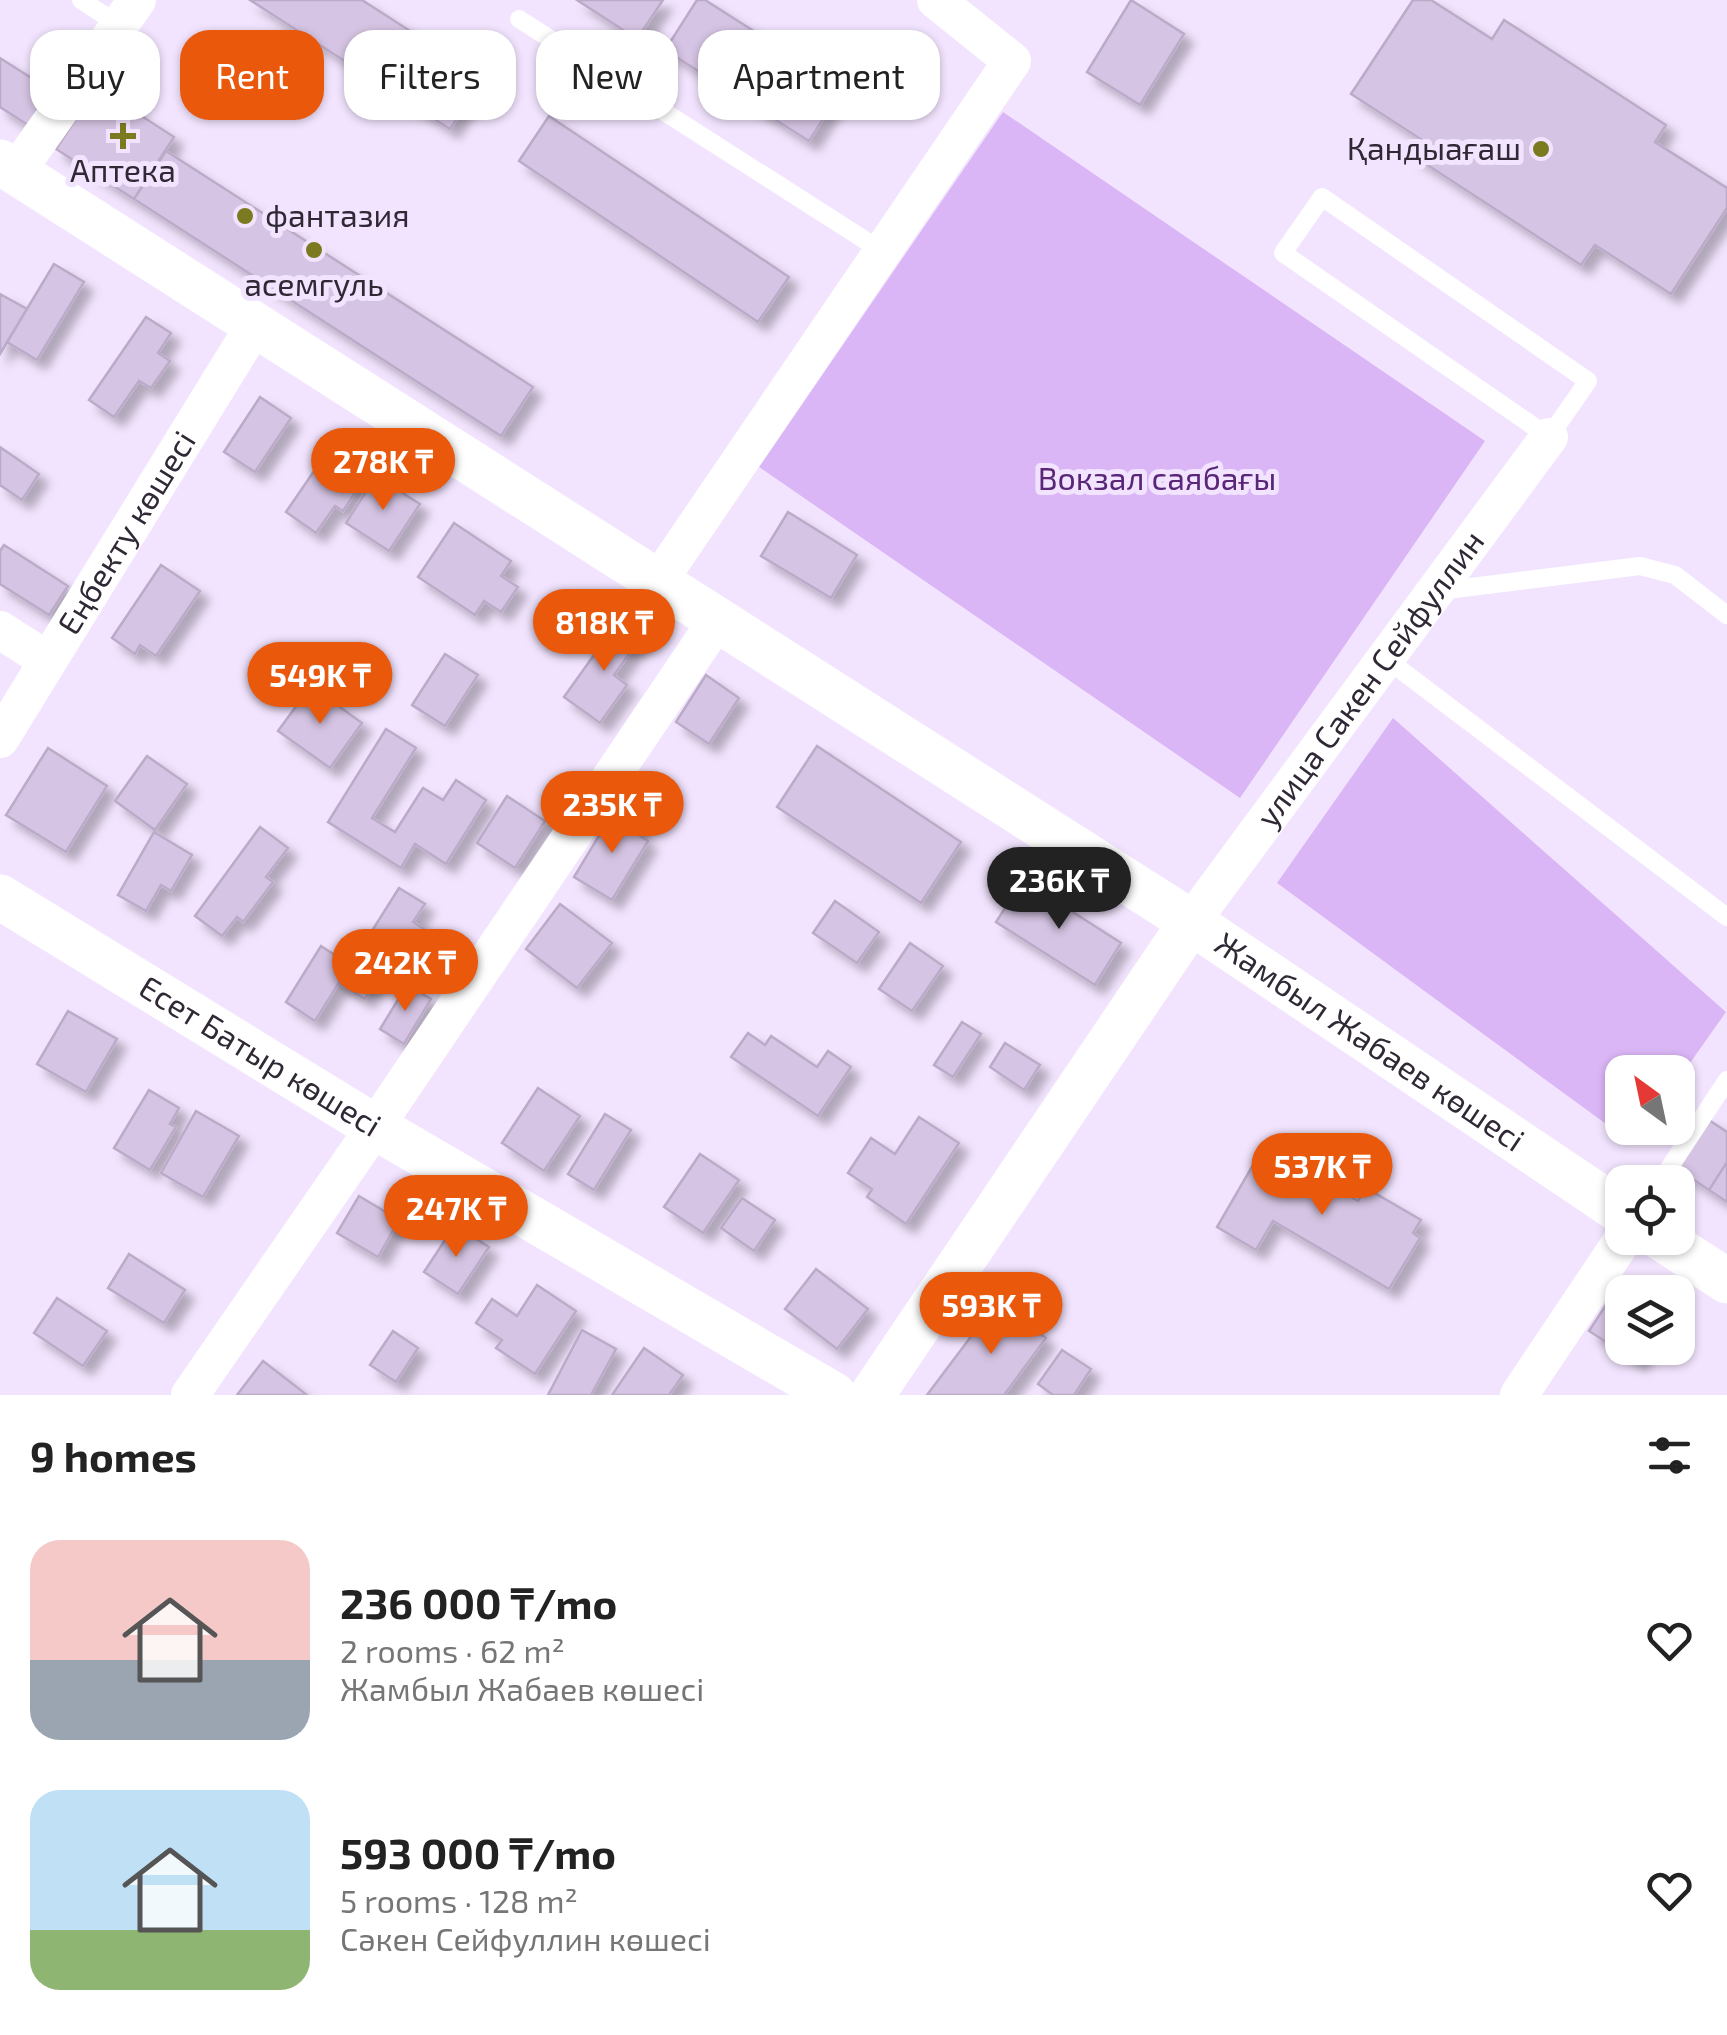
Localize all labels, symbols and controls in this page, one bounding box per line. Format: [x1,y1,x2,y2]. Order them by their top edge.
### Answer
chip: Buy [30,30,160,120]
chip: Rent [180,30,324,120]
chip: Filters [344,30,516,120]
chip: New [536,30,678,120]
chip: Apartment [698,30,940,120]
marker: Аптека [112,125,134,147]
place label: Қандыағаш [1347,128,1521,166]
marker: Қандыағаш [1530,138,1552,160]
place label: Аптека [70,150,176,188]
place label: фантазия [265,195,410,233]
marker: фантазия [234,205,256,227]
marker: асемгуль [303,239,325,261]
place label: асемгуль [244,264,384,303]
street label: Еңбекту көшесі [48,423,202,640]
pin: 278K ₸ [302,428,464,513]
text: 278K ₸ [333,441,433,479]
park label: Вокзал саябағы [1038,458,1276,496]
street label: улица Сакен Сейфуллин [1247,522,1491,834]
pin: 818K ₸ [523,589,685,674]
text: 818K ₸ [555,602,653,640]
pin: 549K ₸ [239,642,401,727]
text: 549K ₸ [269,655,371,693]
pin: 235K ₸ [531,771,693,856]
text: 235K ₸ [563,784,661,822]
pin: 236K ₸ [978,847,1140,932]
text: 236K ₸ [1009,860,1109,898]
street label: Жамбыл Жабаев көшесі [1209,923,1532,1158]
pin: 242K ₸ [324,929,486,1014]
text: 242K ₸ [354,942,456,980]
street label: Есет Батыр көшесі [133,966,389,1143]
north arrow [1605,1055,1695,1145]
map controls [1605,1055,1695,1365]
pin: 537K ₸ [1241,1133,1403,1218]
text: 537K ₸ [1273,1146,1371,1184]
button: locate [1605,1165,1695,1255]
pin: 247K ₸ [375,1175,537,1260]
text: 247K ₸ [406,1188,506,1226]
pin: 593K ₸ [910,1272,1072,1357]
button: layers [1605,1275,1695,1365]
text: 593K ₸ [941,1285,1041,1323]
icon: filters [1642,1428,1697,1483]
text: 9 homes [30,1430,197,1480]
text: 236 000 ₸/mo [340,1577,617,1627]
icon: home [110,1580,230,1700]
icon: heart [1642,1613,1697,1668]
text: 2 rooms · 62 m² [340,1631,565,1669]
text: Жамбыл Жабаев көшесі [340,1669,704,1707]
text: 593 000 ₸/mo [340,1827,616,1877]
icon: home [110,1830,230,1950]
icon: heart [1642,1863,1697,1918]
text: 5 rooms · 128 m² [340,1881,578,1919]
text: Сәкен Сейфуллин көшесі [340,1919,711,1957]

